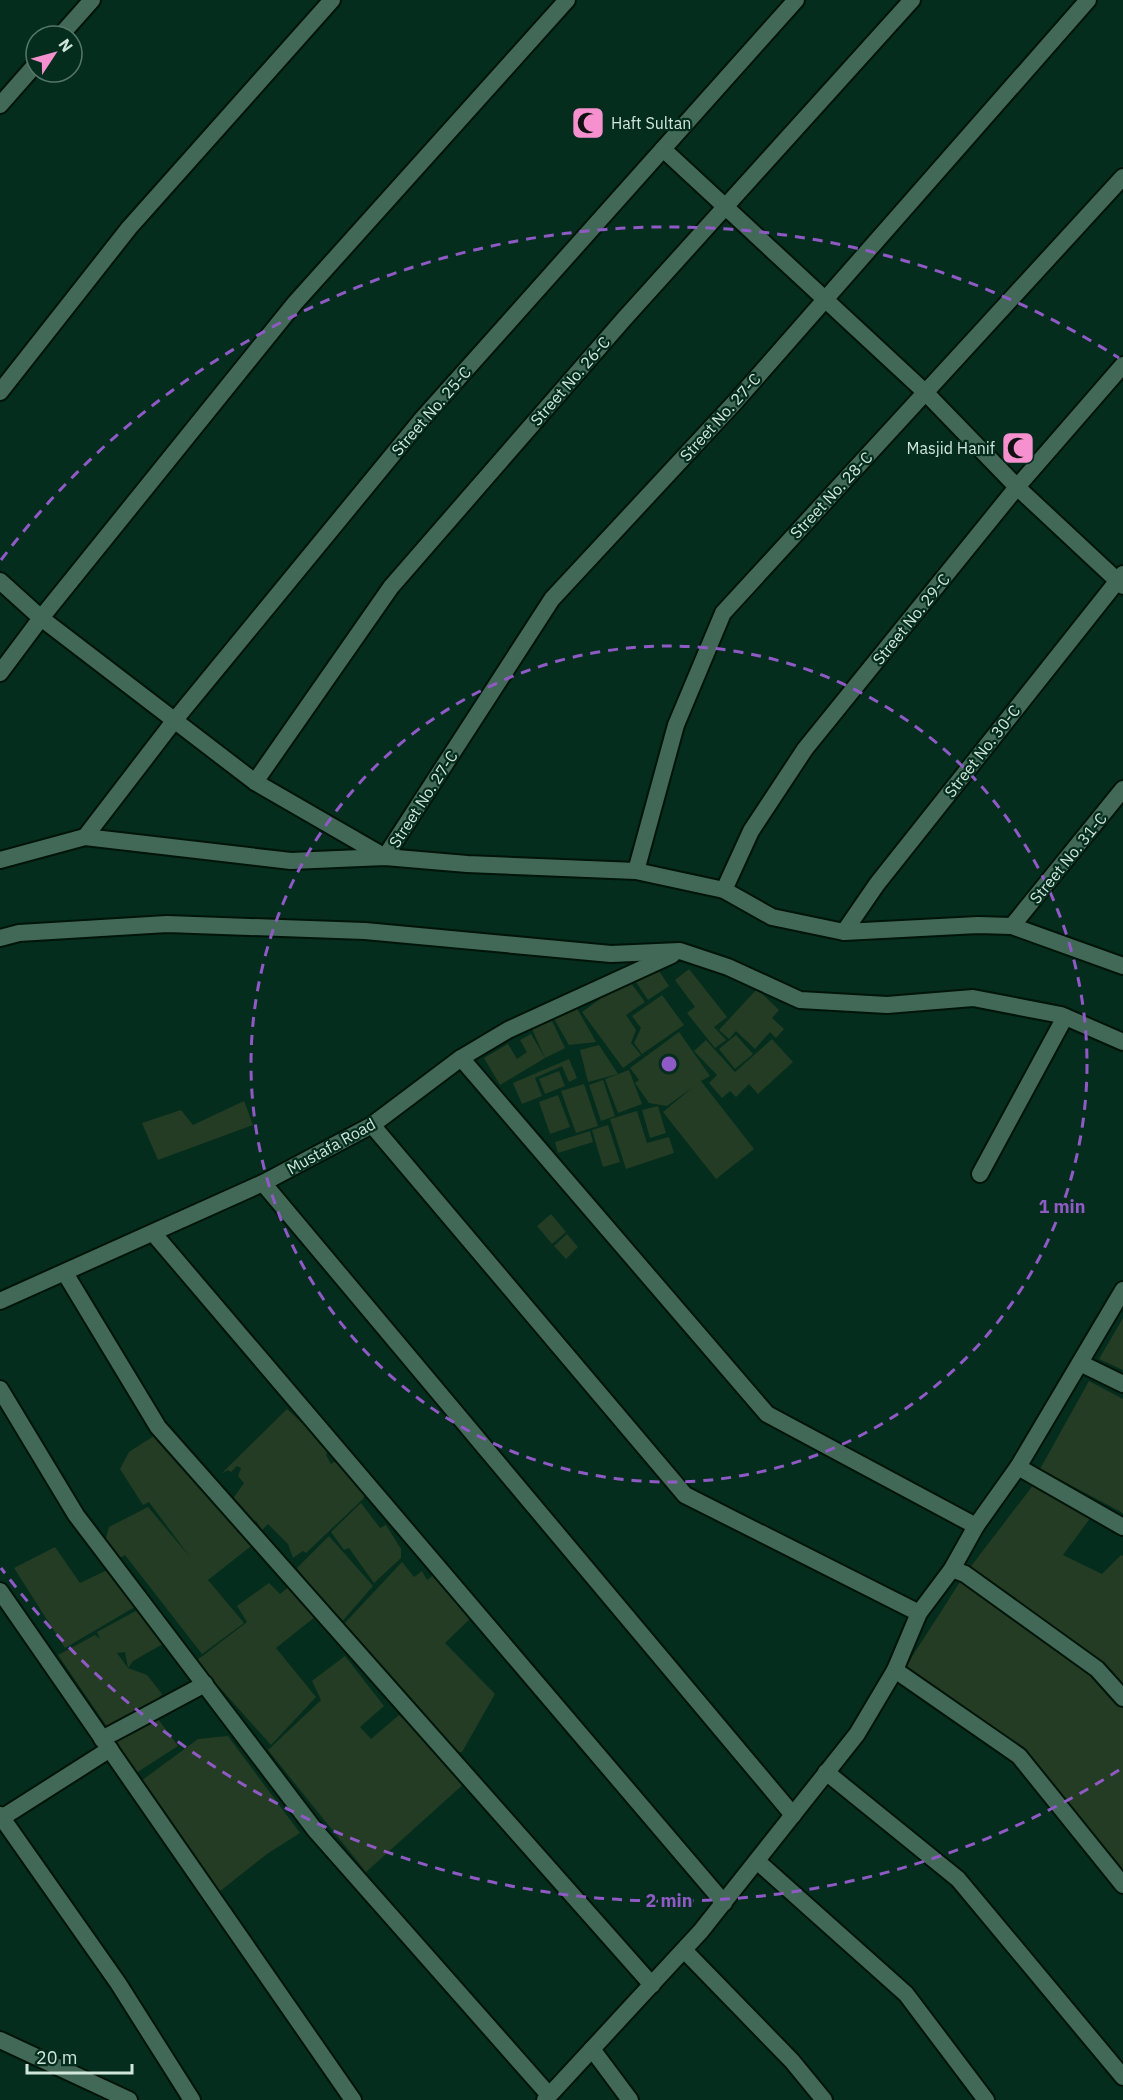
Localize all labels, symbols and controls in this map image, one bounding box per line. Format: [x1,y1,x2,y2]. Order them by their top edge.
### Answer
north arrow [24,24,84,84]
text: N [55,35,78,56]
mosque icon: Haft Sultan [570,105,606,141]
place label: Haft Sultan [611,113,691,133]
street label: Street No. 26-C [526,332,614,430]
street label: Street No. 25-C [387,362,475,460]
street label: Street No. 27-C [675,369,765,465]
mosque icon: Masjid Hanif [1000,430,1036,466]
place label: Masjid Hanif [906,438,995,458]
street label: Street No. 28-C [786,447,876,543]
street label: Street No. 29-C [868,569,954,669]
street label: Street No. 30-C [940,701,1024,801]
street label: Street No. 27-C [384,747,462,851]
street label: Street No. 31-C [1025,808,1111,908]
centre of rings [659,1054,679,1074]
street label: Mustafa Road [283,1113,379,1179]
text: 1 min [1038,1195,1086,1218]
text: 2 min [645,1889,693,1912]
scale bar [27,2037,132,2075]
text: 20 m [36,2046,78,2069]

